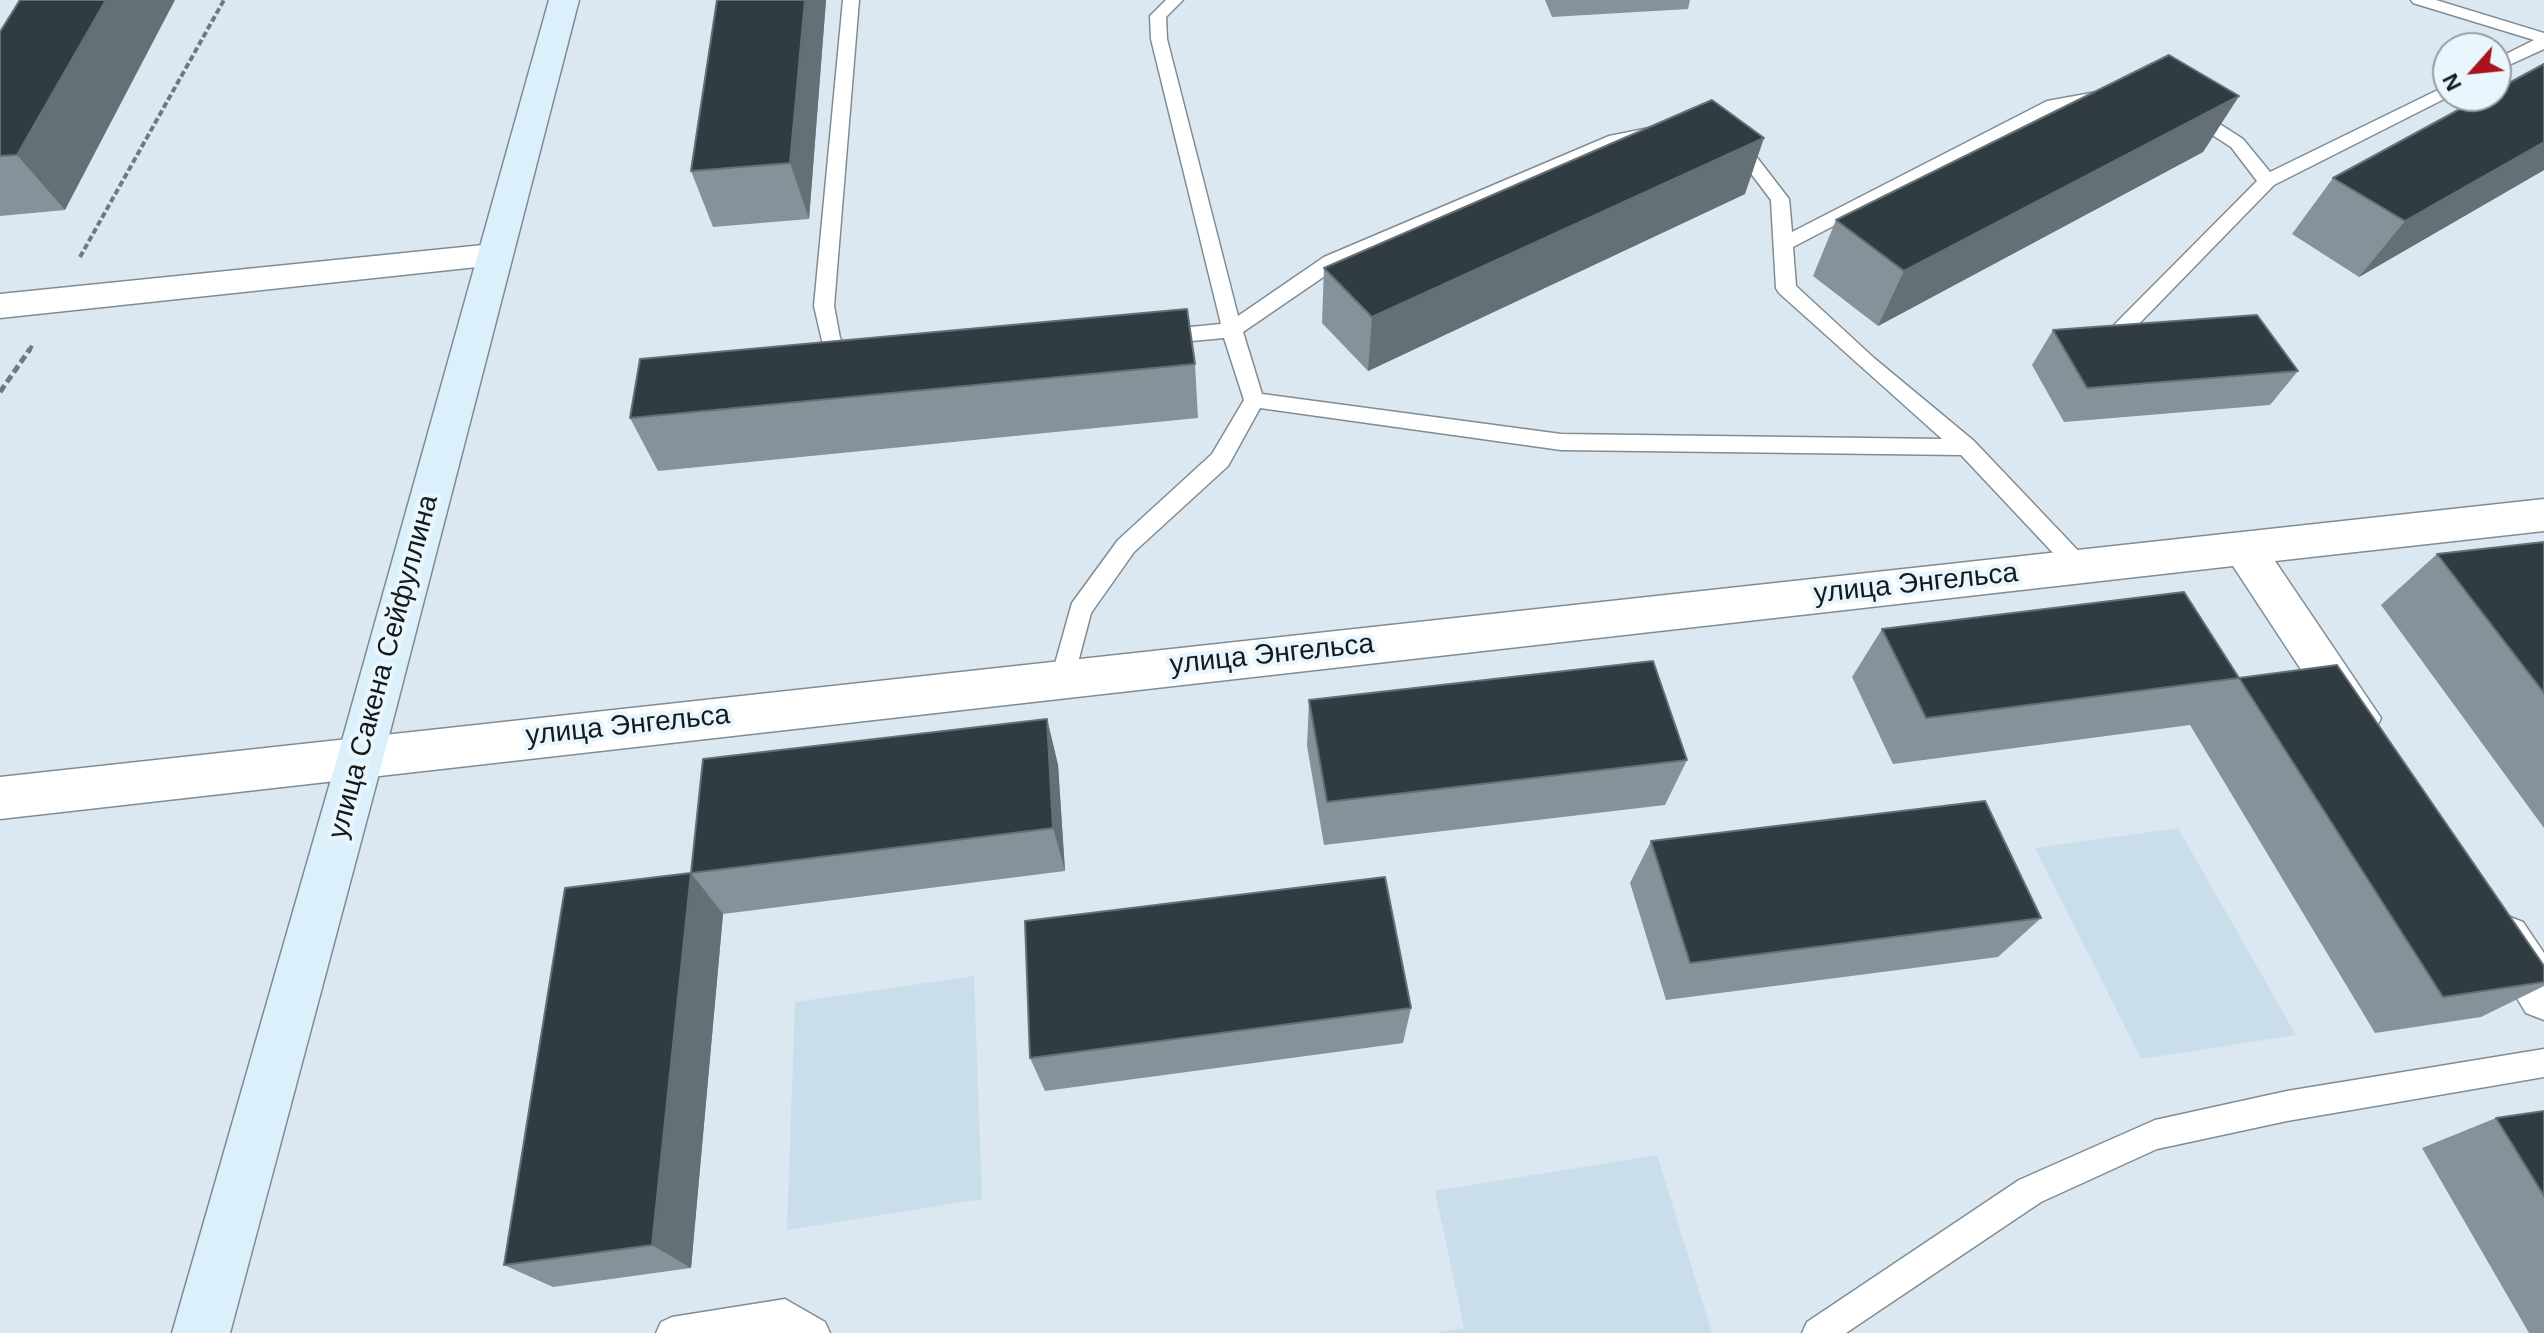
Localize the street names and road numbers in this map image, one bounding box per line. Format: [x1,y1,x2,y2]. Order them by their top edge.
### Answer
street label: улица Сакена Сейфуллина [322,491,446,843]
street label: улица Энгельса [1812,557,2020,611]
street label: улица Энгельса [1168,628,1376,682]
street label: улица Энгельса [524,699,732,753]

